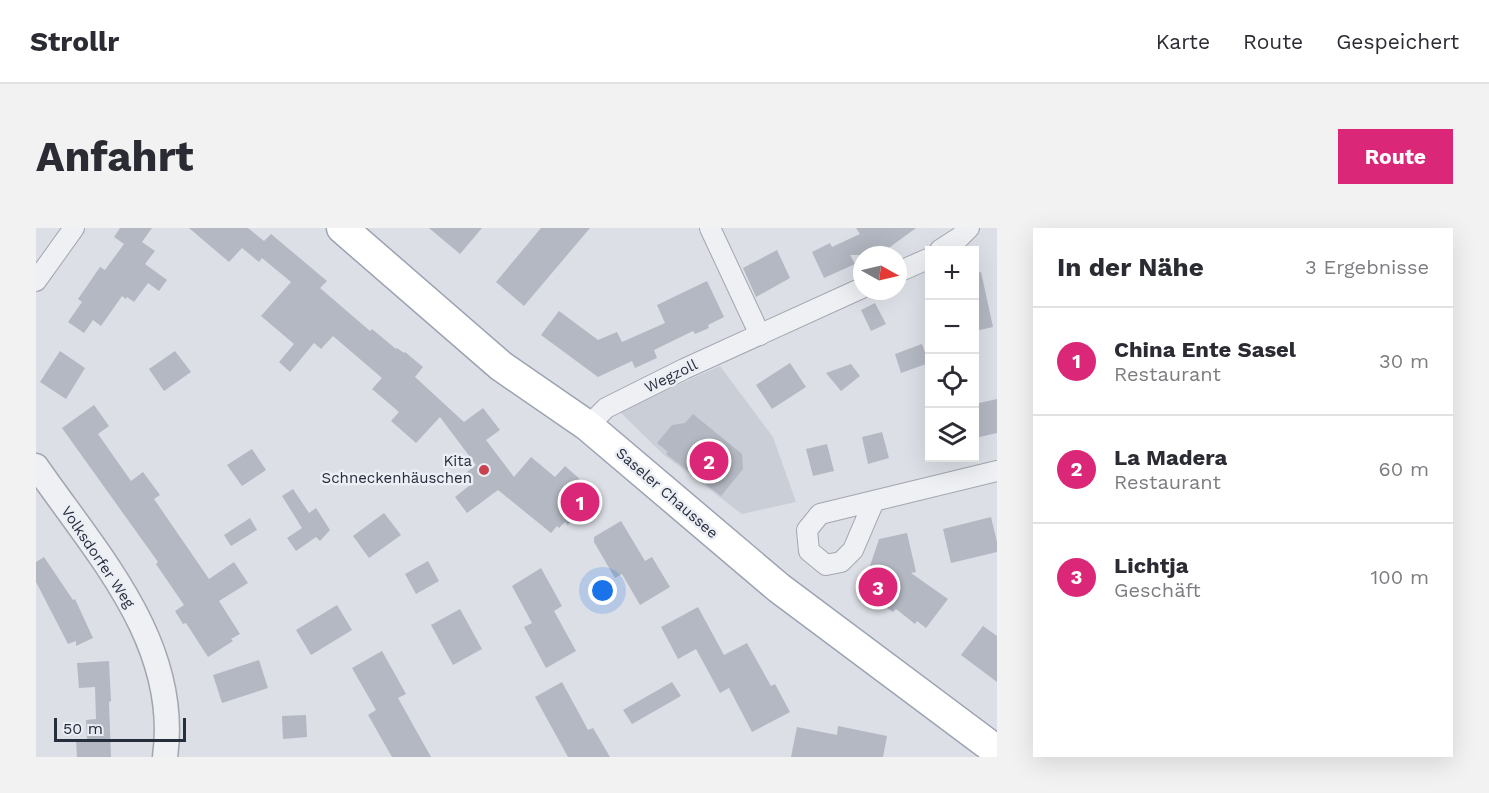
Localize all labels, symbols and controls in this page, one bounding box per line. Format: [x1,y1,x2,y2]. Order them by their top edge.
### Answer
text: Strollr [30,25,119,58]
text: Karte [1156,29,1210,54]
text: Route [1243,29,1303,54]
text: Gespeichert [1336,29,1459,54]
button: Route [1338,129,1453,184]
text: Anfahrt [36,132,194,181]
north arrow [853,246,907,300]
map controls [925,246,979,462]
button: + [925,246,979,300]
text: In der Nähe [1057,252,1204,282]
text: 3 Ergebnisse [1305,255,1429,279]
button: − [925,300,979,354]
text: China Ente Sasel [1114,337,1296,362]
text: 1 [1072,349,1081,373]
text: 30 m [1379,349,1429,373]
button: locate [925,354,979,408]
street label: Wegzoll [642,355,701,397]
text: Restaurant [1114,362,1221,386]
button: layers [925,408,979,462]
pin: 2 [690,438,728,484]
street label: Saseler Chaussee [612,444,722,542]
text: La Madera [1114,445,1227,470]
place label: Kita Schneckenhäuschen [322,452,473,487]
text: 2 [1071,457,1082,481]
text: 60 m [1379,457,1429,481]
marker: Kita Schneckenhäuschen [477,463,491,477]
text: Restaurant [1114,470,1221,494]
pin: 1 [560,480,600,524]
street label: Volksdorfer Weg [57,503,139,611]
text: Lichtja [1114,553,1188,578]
pin: 3 [858,564,898,610]
text: 3 [1071,565,1082,589]
text: 100 m [1370,565,1429,589]
your location [588,576,617,605]
text: Geschäft [1114,578,1201,602]
scale bar [54,715,186,742]
text: 50 m [63,719,103,738]

